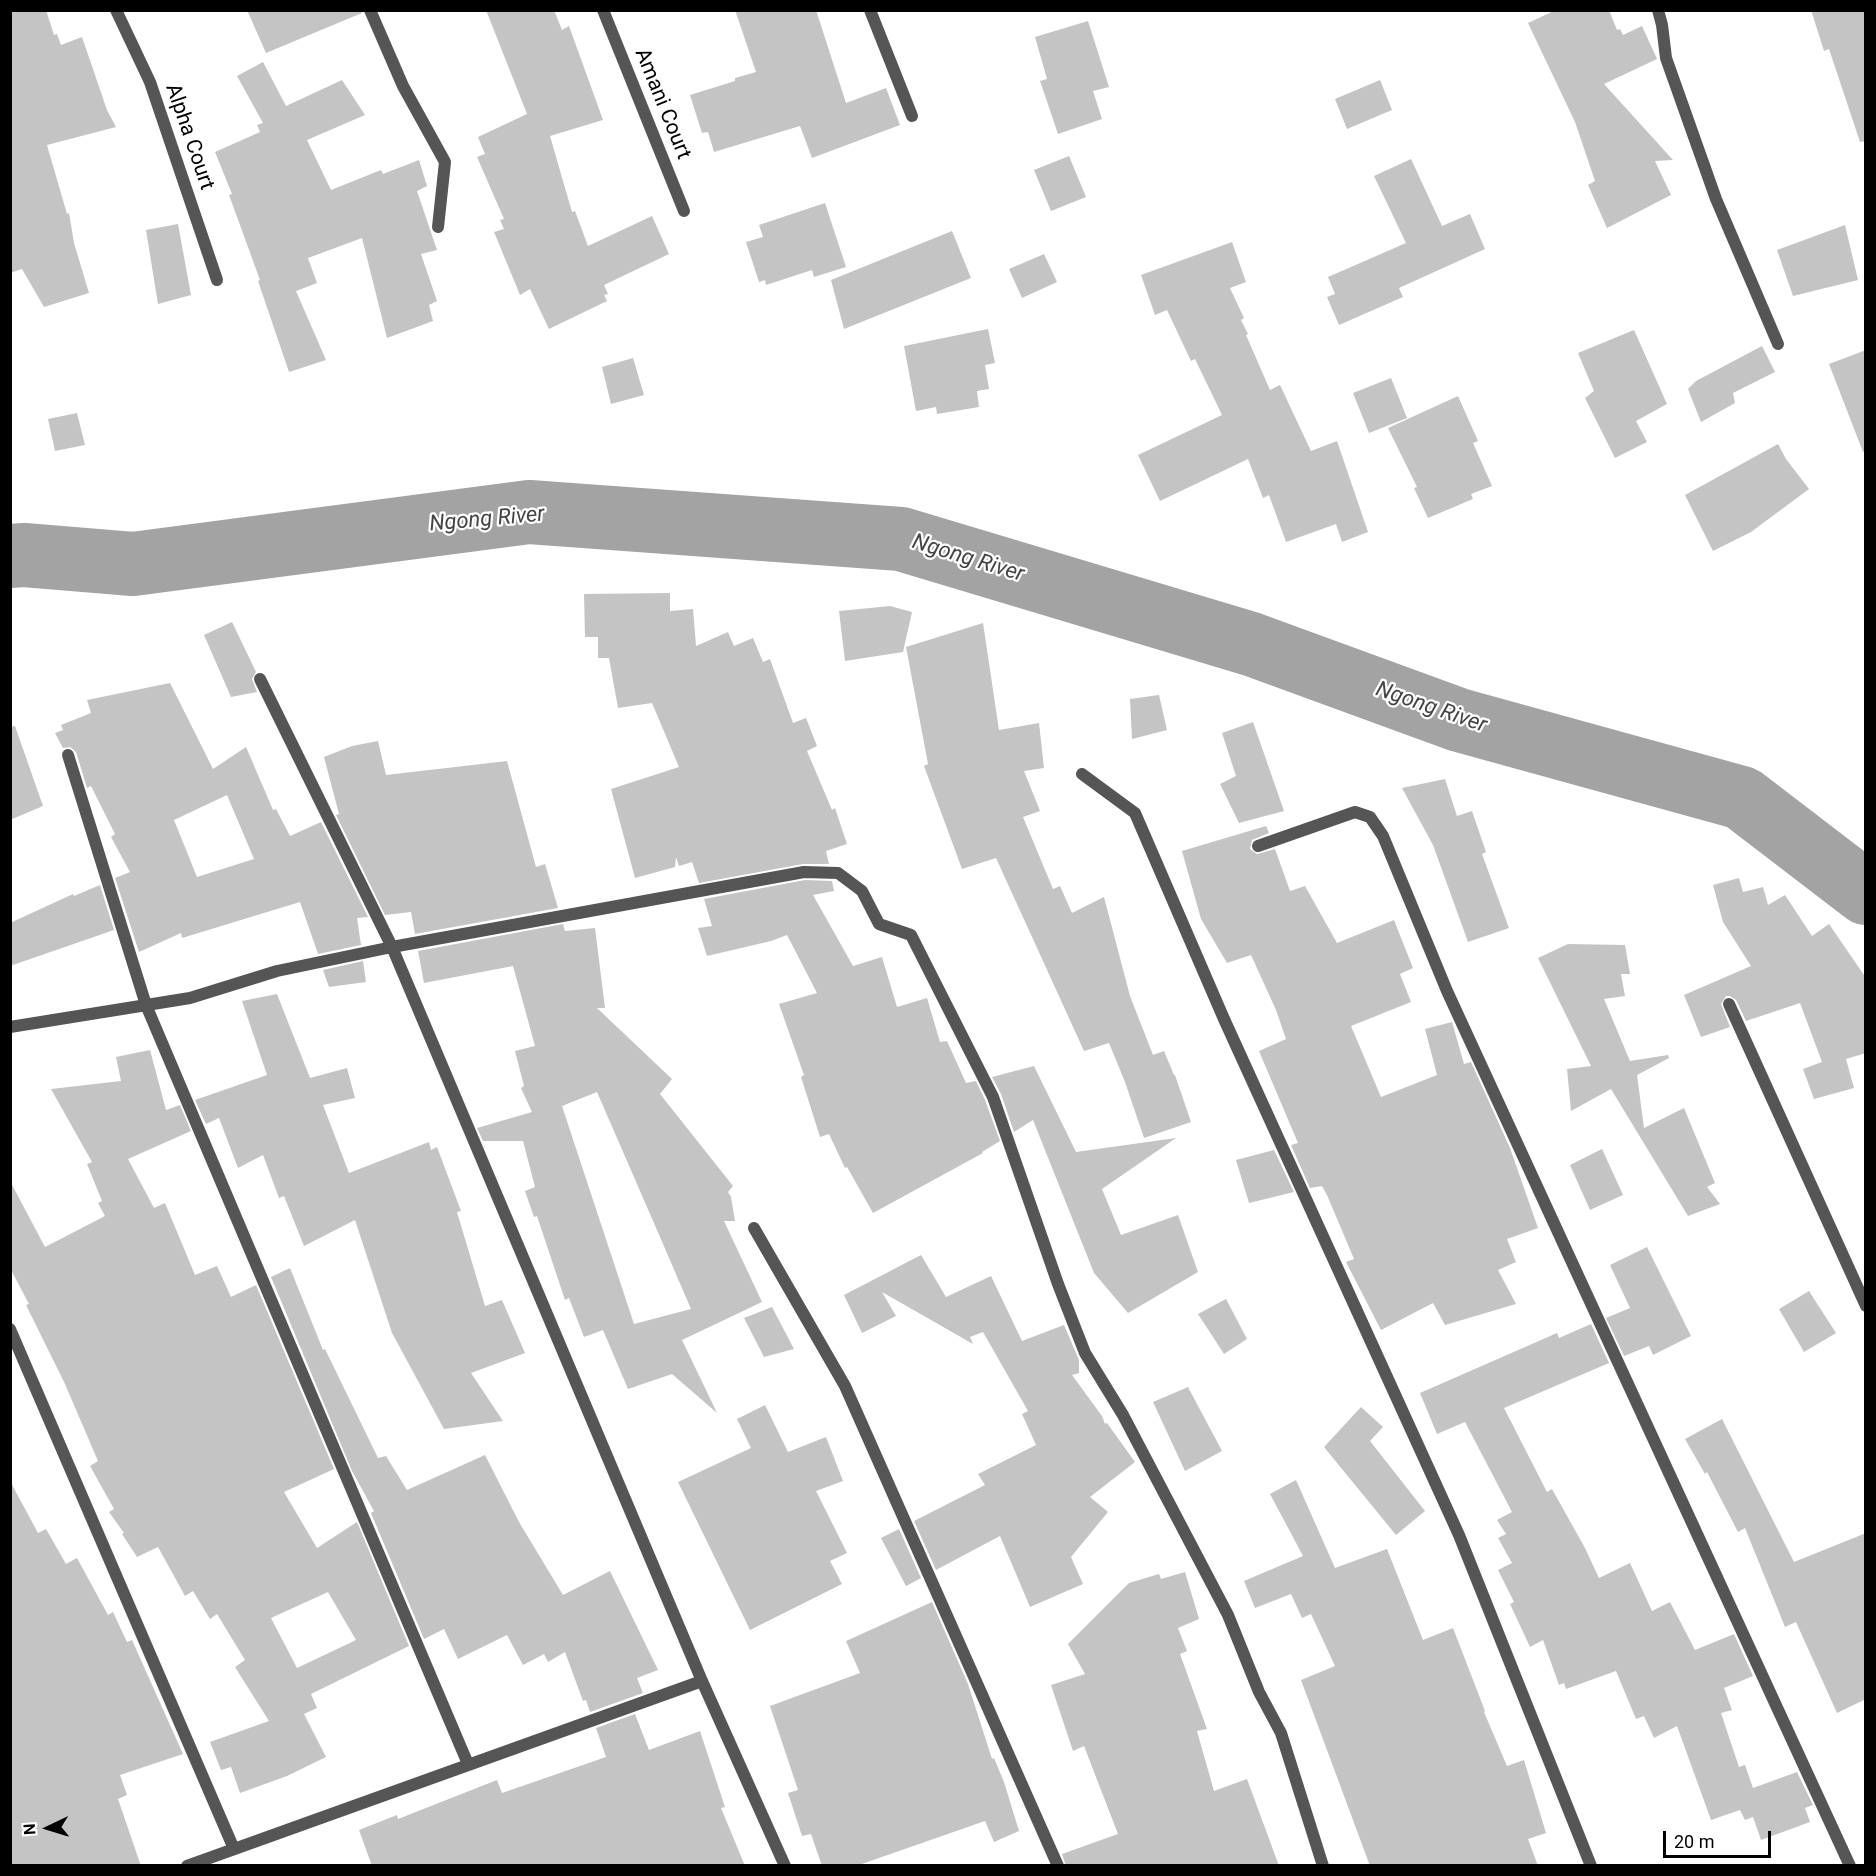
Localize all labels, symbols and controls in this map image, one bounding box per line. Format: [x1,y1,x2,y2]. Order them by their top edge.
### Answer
street label: Amani Court [628,45,696,163]
street label: Alpha Court [159,81,219,193]
water label: Ngong River [428,502,546,538]
water label: Ngong River [909,529,1027,589]
water label: Ngong River [1372,677,1490,739]
north arrow [18,1798,78,1858]
scale bar [1666,1819,1774,1857]
text: N [20,1823,39,1836]
text: 20 m [1674,1831,1714,1852]

